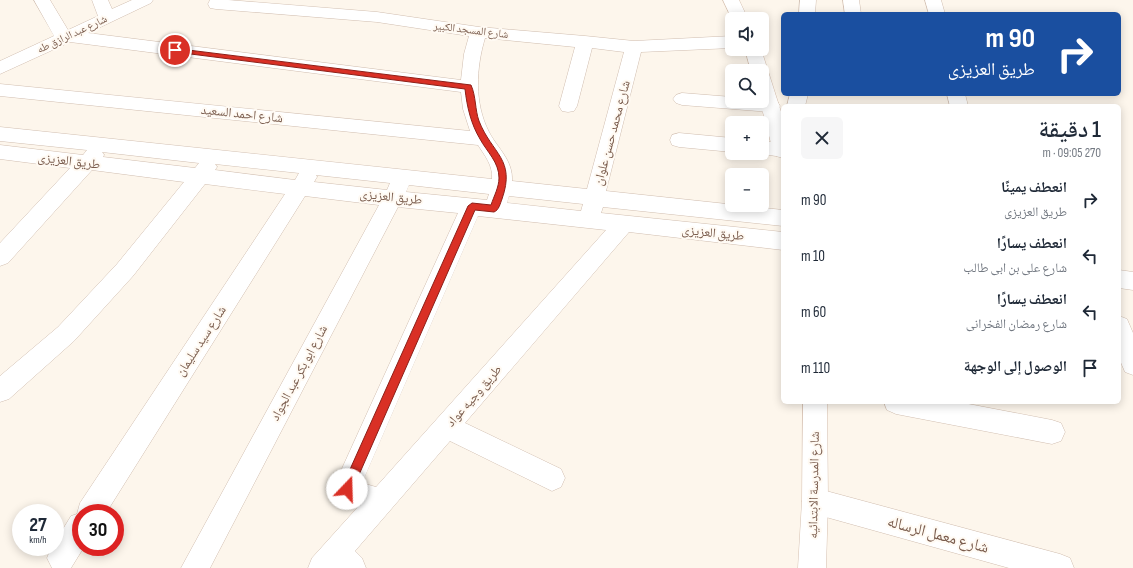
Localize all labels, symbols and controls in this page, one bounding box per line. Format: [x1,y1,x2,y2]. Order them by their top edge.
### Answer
street label: شارع عبد الرازق طه [35,12,109,56]
map controls [725,12,769,212]
button: sound [725,12,769,56]
street label: شارع المسجد الكبير [432,19,509,41]
text: 90 m [985,22,1035,55]
icon: right [1049,28,1101,80]
pin [158,33,192,67]
icon: arrive [164,39,186,61]
text: طريق العزيزى [948,59,1035,80]
button: search [725,64,769,108]
street label: شارع محمد حسن علوان [590,79,635,188]
street label: شارع احمد السعيد [200,102,284,127]
text: 1 دقيقة [1038,115,1101,144]
button: + [725,116,769,160]
button: close [801,117,843,159]
text: 270 m · 09:05 [1043,145,1101,161]
street label: طريق العزيزى [37,149,101,173]
button: − [725,168,769,212]
text: انعطف يمينًا [1001,178,1067,197]
street label: طريق العزيزى [359,186,423,208]
icon: right [1079,189,1101,211]
text: 90 m [801,191,826,210]
text: طريق العزيزى [1004,204,1067,220]
street label: طريق العزيزى [681,222,745,244]
text: انعطف يسارًا [997,234,1067,253]
icon: left [1079,245,1101,267]
text: 10 m [801,247,825,266]
text: شارع على بن ابى طالب [963,260,1067,276]
text: انعطف يسارًا [997,290,1067,309]
icon: left [1079,301,1101,323]
street label: شارع سيد سليمان [172,303,231,380]
text: 60 m [801,303,826,322]
text: شارع رمضان الفخرانى [966,316,1067,332]
street label: شارع ابو بكر عبد الجواد [267,322,332,424]
text: الوصول إلى الوجهة [964,357,1067,376]
icon: arrive [1079,357,1101,379]
text: 110 m [801,359,830,378]
street label: طريق وجيه عواد [443,362,505,430]
street label: شارع المدرسة الابتدائيه [805,431,824,539]
position arrow [326,468,368,510]
speed limit sign: 30 [72,504,124,556]
street label: شارع معمل الرساله [885,512,991,558]
text: 27 [29,513,47,537]
text: km/h [29,534,47,546]

